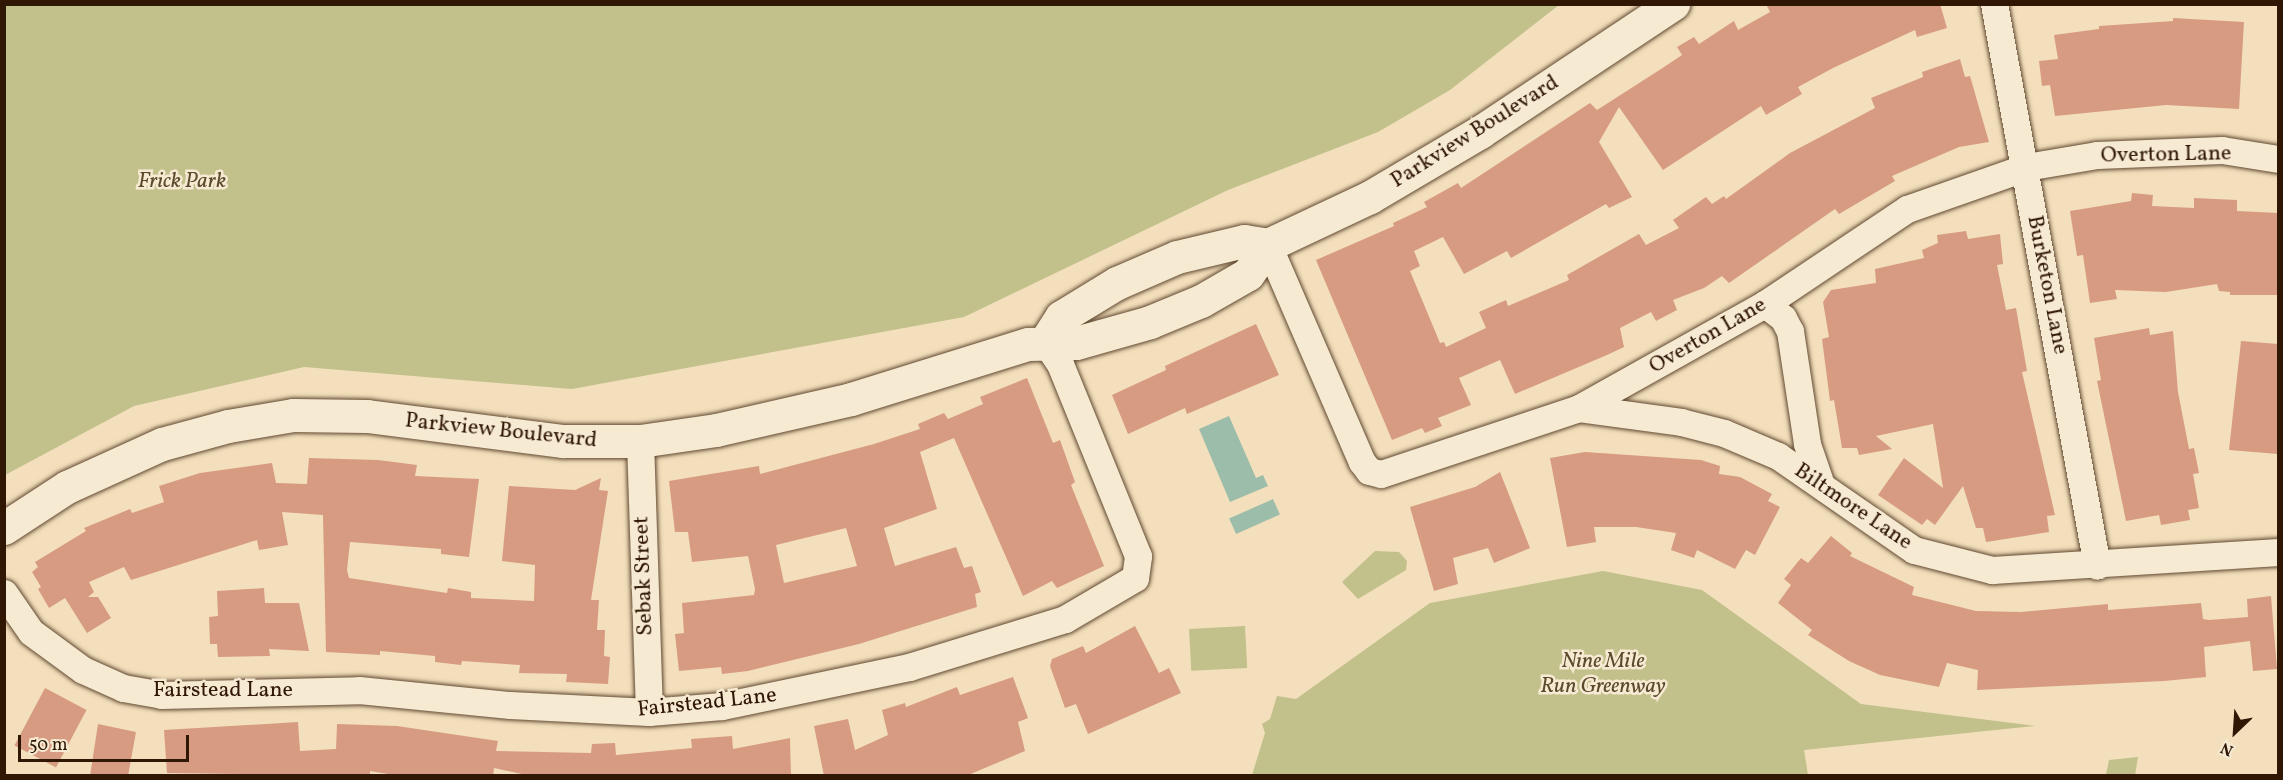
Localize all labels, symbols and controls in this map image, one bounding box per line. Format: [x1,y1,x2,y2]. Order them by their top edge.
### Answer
street label: Parkview Boulevard [1386,70,1564,194]
street label: Overton Lane [2100,141,2232,169]
park label: Frick Park [138,169,226,195]
street label: Burketon Lane [2021,213,2073,357]
street label: Overton Lane [1645,292,1771,380]
street label: Parkview Boulevard [403,408,599,454]
street label: Biltmore Lane [1789,458,1917,556]
street label: Sebak Street [629,516,659,636]
park label: Nine Mile Run Greenway [1540,648,1666,700]
street label: Fairstead Lane [153,678,293,704]
street label: Fairstead Lane [636,683,778,723]
north arrow [2205,702,2265,762]
scale bar [21,723,192,761]
text: 50 m [29,733,68,758]
text: N [2217,736,2237,761]

